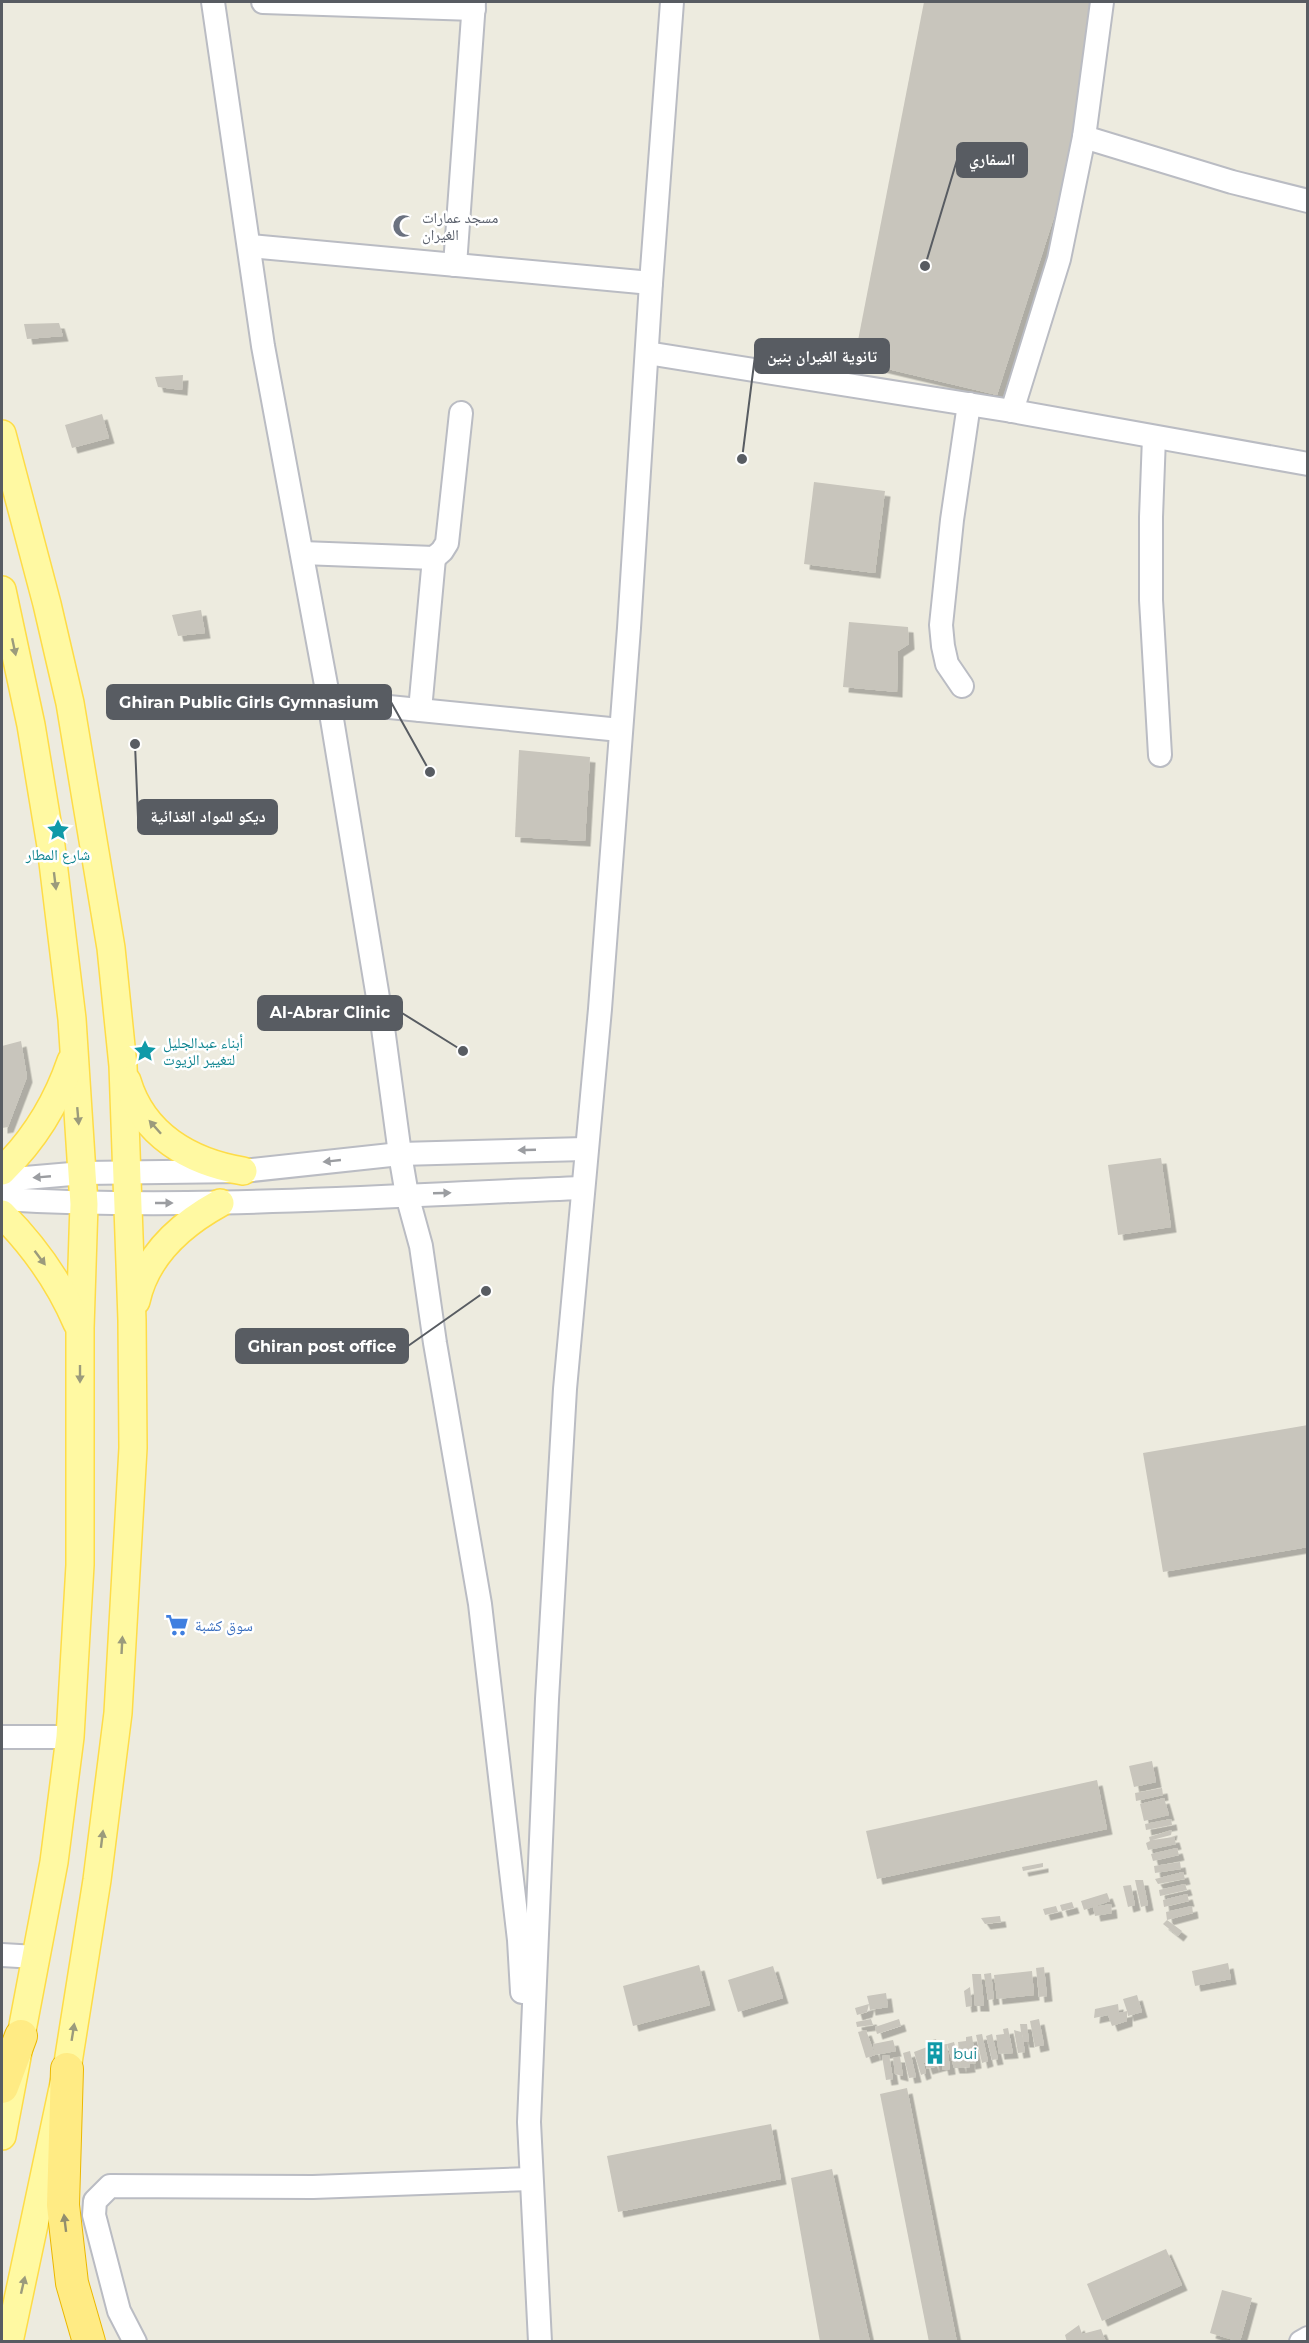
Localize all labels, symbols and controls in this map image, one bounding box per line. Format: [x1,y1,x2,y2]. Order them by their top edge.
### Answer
callout: السفاري [957,143,1027,177]
text: السفاري [969,150,1015,172]
place label: مسجد عمارات الغيران [422,208,498,245]
mosque icon: مسجد عمارات الغيران [391,213,417,239]
callout: تانوية الغيران بنين [755,339,889,373]
text: تانوية الغيران بنين [767,347,878,366]
one-way arrow [10,638,19,657]
callout: Ghiran Public Girls Gymnasium [107,685,391,719]
text: Ghiran Public Girls Gymnasium [119,693,379,712]
callout: ديكو للمواد الغذائية [138,800,277,834]
text: ديكو للمواد الغذائية [150,807,266,826]
place icon: شارع المطار [45,817,71,843]
place label: شارع المطار [25,845,90,865]
one-way arrow [51,871,60,890]
callout: Al-Abrar Clinic [258,996,402,1030]
text: Al-Abrar Clinic [269,1003,391,1022]
place label: أبناء عبدالجليل لتغيير الزيوت [163,1033,243,1069]
place icon: أبناء عبدالجليل لتغيير الزيوت [132,1038,158,1064]
one-way arrow [74,1107,83,1126]
one-way arrow [148,1120,162,1135]
one-way arrow [517,1146,536,1155]
one-way arrow [323,1156,342,1166]
one-way arrow [33,1172,52,1182]
one-way arrow [433,1189,452,1198]
one-way arrow [154,1198,173,1208]
one-way arrow [34,1250,46,1265]
callout: Ghiran post office [236,1329,408,1363]
text: Ghiran post office [248,1337,396,1356]
one-way arrow [75,1365,85,1384]
supermarket icon: سوق كشبة [164,1612,190,1638]
place label: سوق كشبة [195,1616,253,1636]
one-way arrow [117,1635,127,1654]
one-way arrow [97,1829,107,1848]
one-way arrow [69,2022,78,2041]
building icon: bui [922,2040,948,2066]
place label: bui [953,2044,977,2063]
one-way arrow [60,2213,70,2232]
one-way arrow [18,2275,28,2294]

